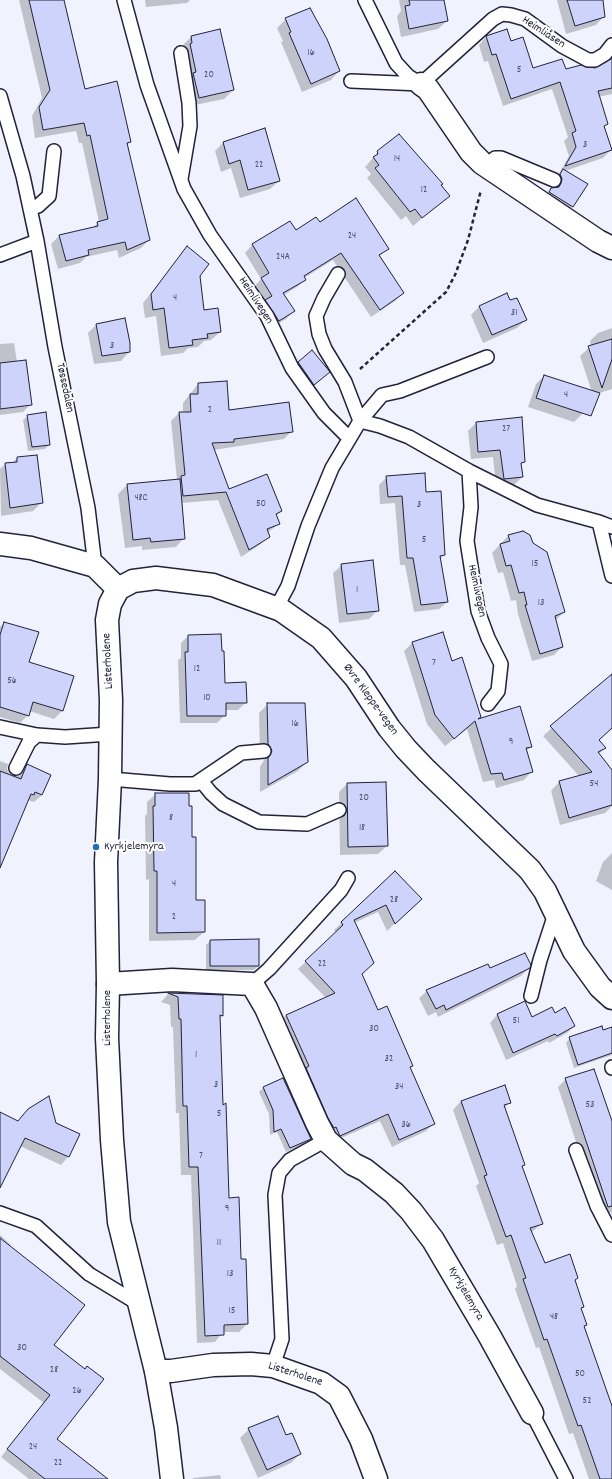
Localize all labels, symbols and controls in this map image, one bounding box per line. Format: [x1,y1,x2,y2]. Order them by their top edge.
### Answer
street label: Heimliåsen [519,14,567,52]
house number: 16 [307,48,315,60]
house number: 5 [517,65,521,77]
house number: 20 [204,70,214,82]
house number: 3 [583,140,587,152]
house number: 14 [394,154,400,166]
house number: 22 [255,160,263,172]
house number: 12 [421,185,427,197]
house number: 24 [348,231,356,243]
house number: 24A [276,252,290,264]
street label: Heimlivegen [234,275,276,327]
house number: 4 [173,293,177,305]
house number: 31 [511,308,517,320]
house number: 3 [110,341,114,353]
street label: Tøssedalen [52,362,76,414]
house number: 4 [564,390,568,402]
house number: 2 [208,405,212,417]
house number: 27 [502,424,510,436]
house number: 48C [134,493,148,505]
house number: 50 [256,499,266,511]
house number: 3 [417,500,421,512]
house number: 5 [422,535,426,547]
house number: 15 [532,559,538,571]
street label: Heimlivegen [463,563,489,619]
house number: 1 [356,585,358,597]
house number: 13 [538,598,544,610]
street label: Listerholene [100,633,118,689]
house number: 7 [432,658,436,670]
street label: Øvre Kleppe-vegen [339,662,401,738]
house number: 12 [194,664,200,676]
house number: 56 [7,676,17,688]
house number: 10 [203,693,211,705]
house number: 16 [291,719,299,731]
house number: 9 [509,737,513,749]
house number: 54 [590,779,598,791]
house number: 20 [359,793,369,805]
house number: 8 [169,813,173,825]
house number: 18 [359,823,365,835]
place label: Kyrkjelemyra [104,840,164,854]
marker: Kyrkjelemyra [91,842,101,852]
house number: 4 [172,879,176,891]
house number: 28 [390,895,398,907]
house number: 2 [172,912,176,924]
house number: 22 [318,959,326,971]
street label: Listerholene [101,990,115,1046]
house number: 51 [513,1016,519,1028]
house number: 30 [369,1024,379,1036]
house number: 1 [195,1050,197,1062]
house number: 32 [385,1054,393,1066]
house number: 3 [214,1080,218,1092]
house number: 34 [395,1082,403,1094]
house number: 53 [585,1100,595,1112]
house number: 5 [217,1109,221,1121]
house number: 36 [401,1120,411,1132]
house number: 7 [199,1151,203,1163]
house number: 9 [225,1204,229,1216]
house number: 11 [217,1238,221,1250]
street label: Kyrkjelemyra [444,1265,486,1323]
house number: 13 [227,1269,233,1281]
house number: 15 [229,1306,235,1318]
house number: 48 [550,1312,558,1324]
house number: 30 [17,1343,27,1355]
street label: Listerholene [266,1359,324,1391]
house number: 28 [50,1365,58,1377]
house number: 50 [575,1369,585,1381]
house number: 26 [72,1386,82,1398]
house number: 52 [583,1396,591,1408]
house number: 24 [29,1442,37,1454]
house number: 22 [54,1458,62,1470]

